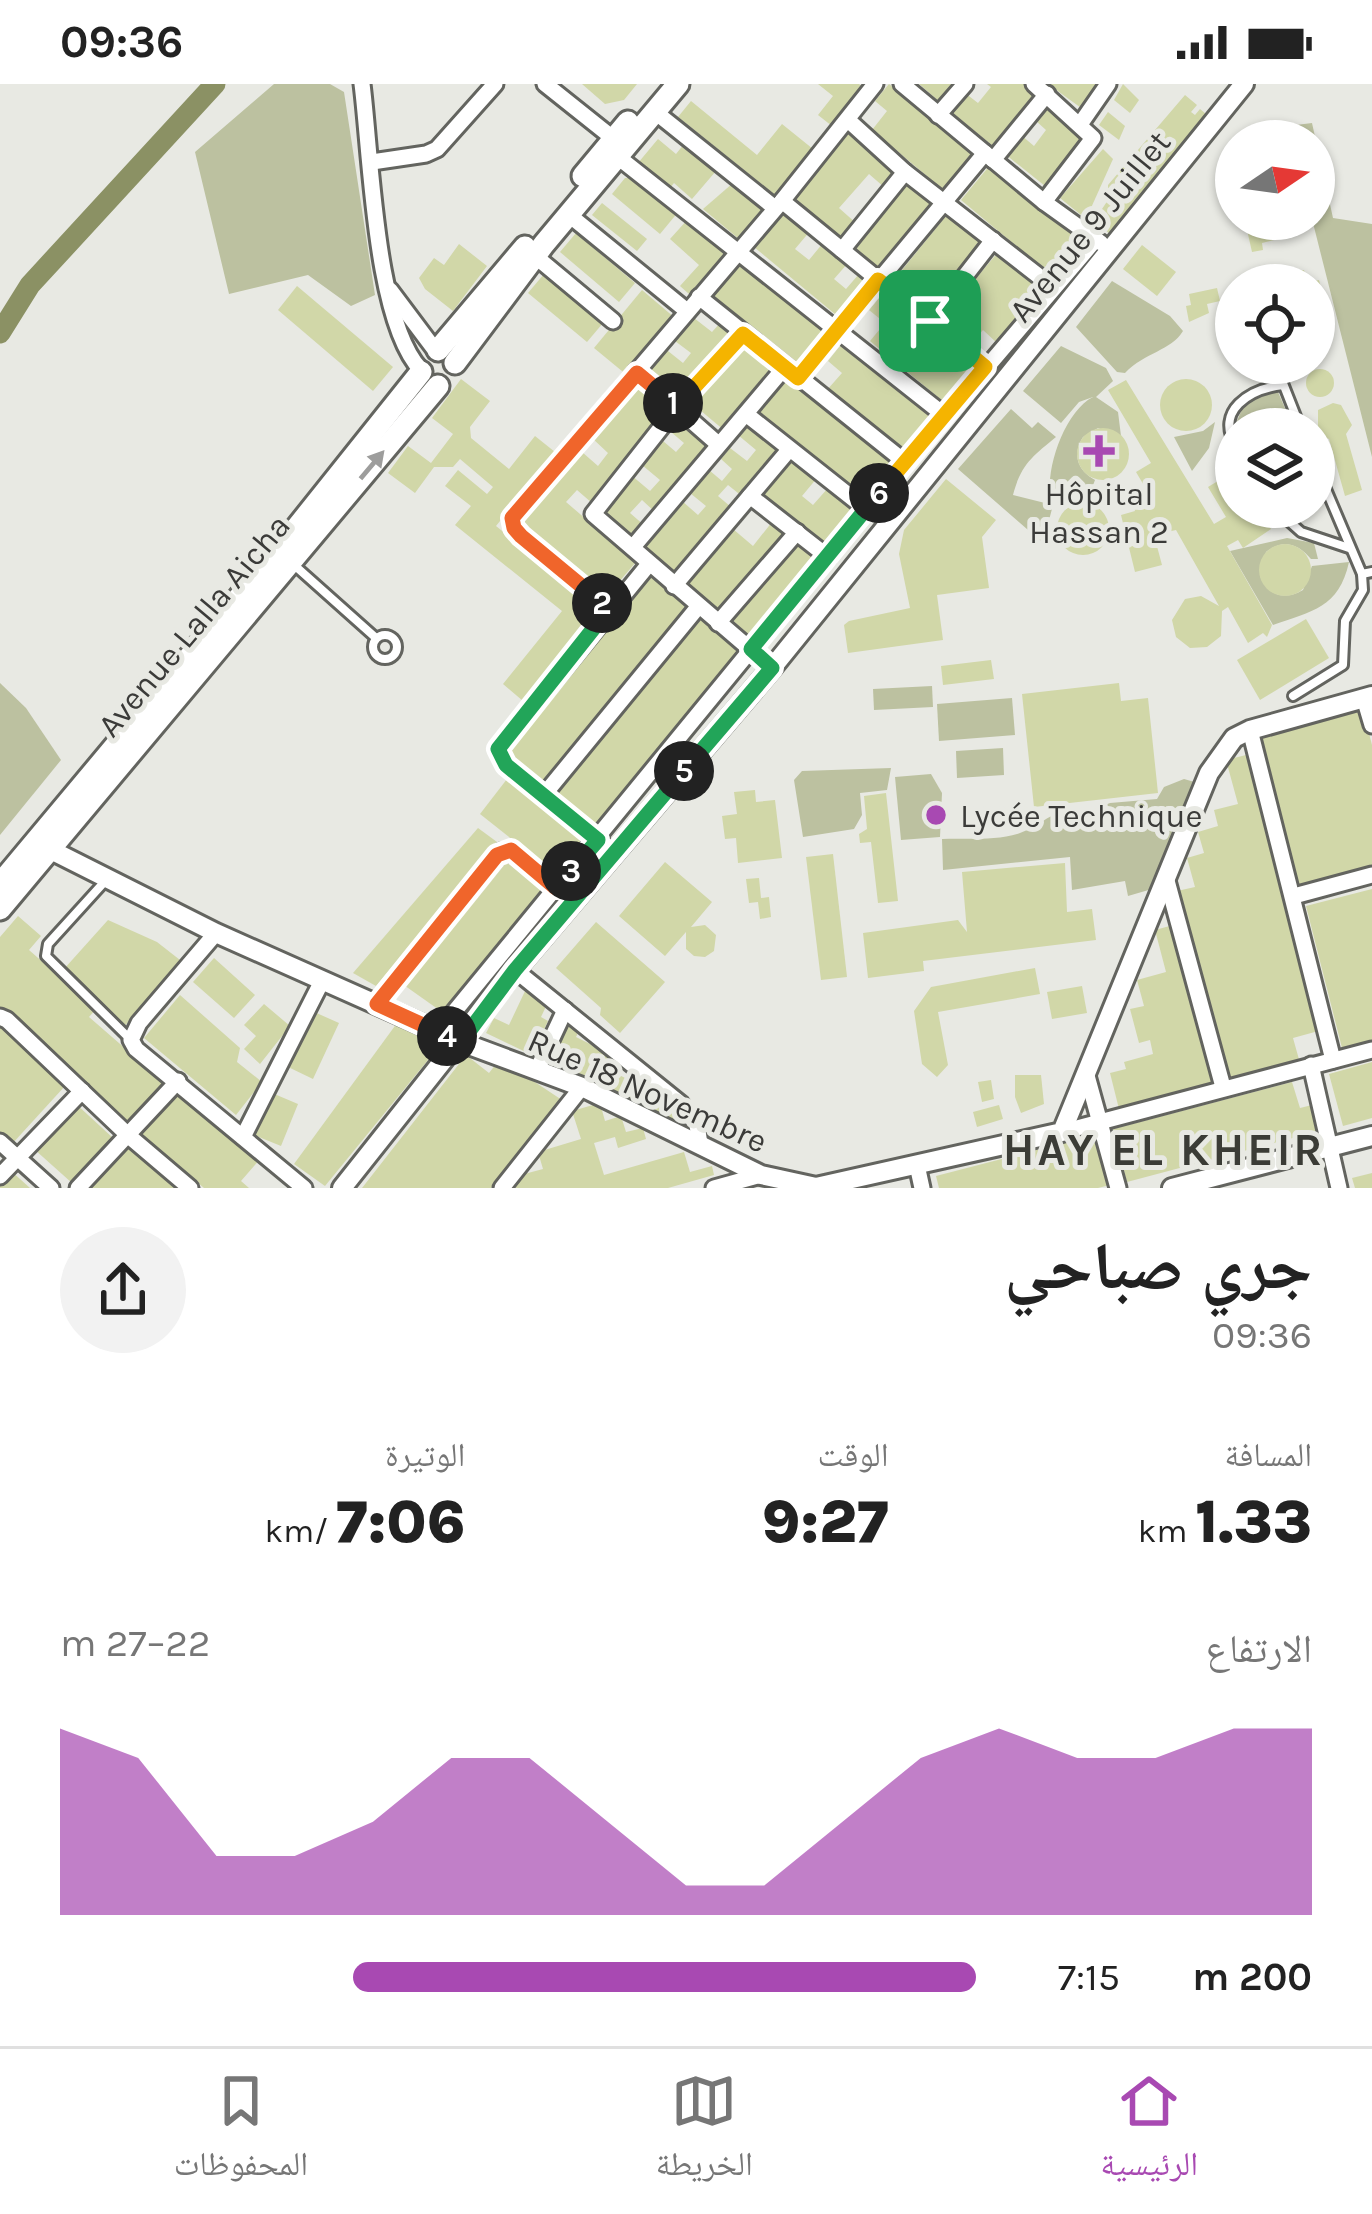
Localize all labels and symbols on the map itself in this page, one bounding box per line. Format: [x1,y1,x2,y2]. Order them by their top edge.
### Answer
north arrow [1215,120,1335,240]
street label: Avenue 9 Juillet [1001,124,1178,330]
pin [879,270,981,372]
pin: 1 [643,373,703,433]
marker: Hôpital Hassan 2 [1083,435,1115,467]
one-way arrow [358,450,384,480]
pin: 6 [849,463,909,523]
place label: Hôpital Hassan 2 [1029,475,1169,551]
street label: Avenue Lalla Aicha [90,507,298,744]
pin: 2 [572,573,632,633]
pin: 5 [654,741,714,801]
place label: Lycée Technique [960,797,1203,835]
marker: Lycée Technique [923,802,949,828]
pin: 3 [541,841,601,901]
pin: 4 [417,1006,477,1066]
street label: Rue 18 Novembre [522,1021,773,1161]
district label: HAY EL KHEIR [1003,1124,1325,1176]

